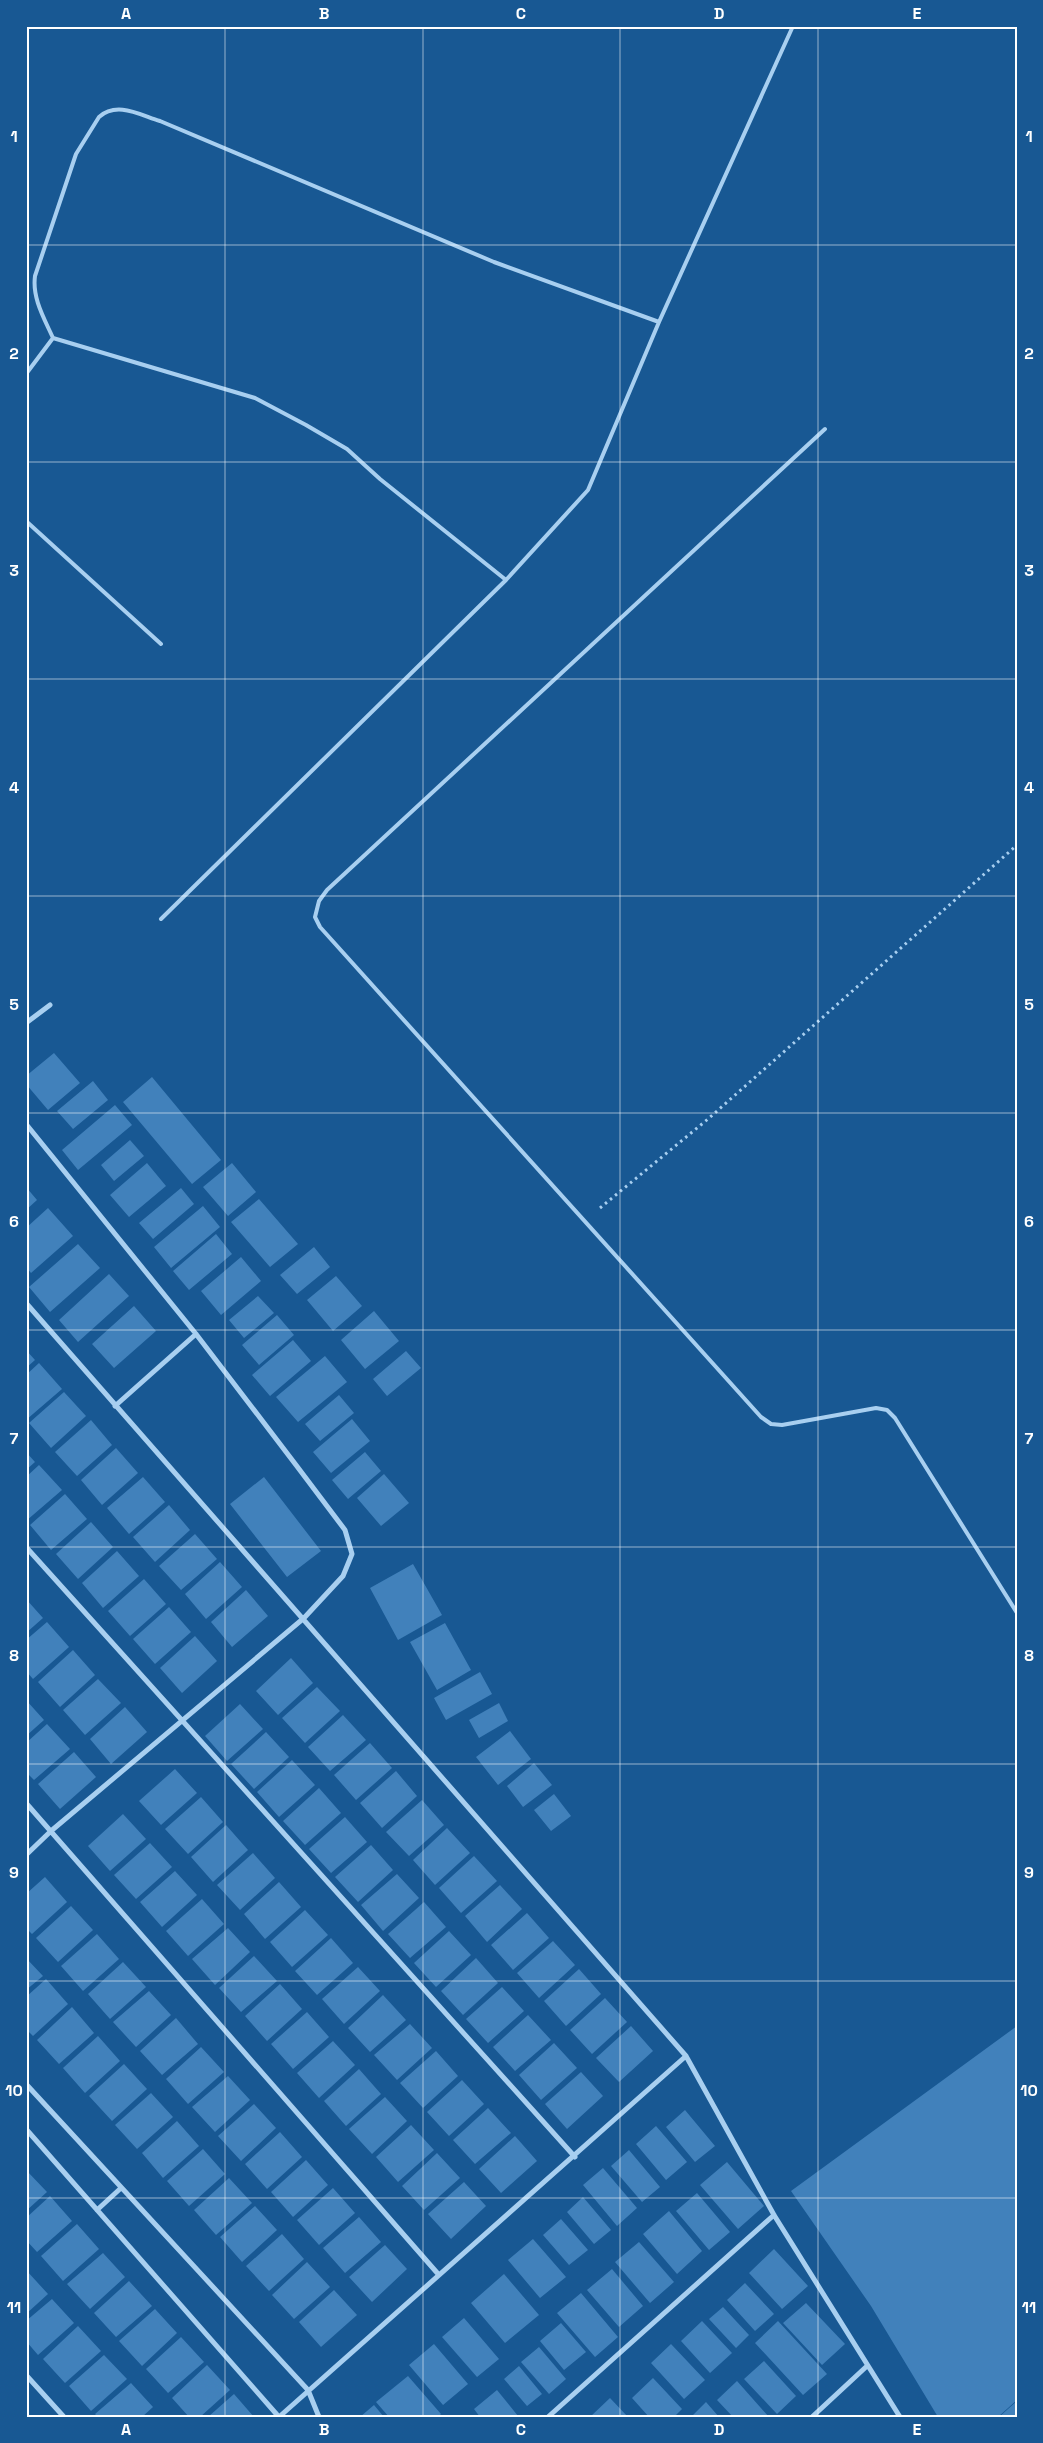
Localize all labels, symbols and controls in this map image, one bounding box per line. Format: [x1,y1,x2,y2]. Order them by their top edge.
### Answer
text: A [121,3,131,24]
text: B [319,3,329,24]
text: C [516,3,526,24]
text: D [714,3,724,24]
text: E [913,3,922,24]
text: 1 [10,126,18,147]
text: 1 [1025,126,1033,147]
text: 2 [9,343,19,364]
text: 2 [1024,343,1034,364]
text: 3 [9,560,19,581]
text: 3 [1024,560,1034,581]
text: 4 [9,777,19,798]
text: 4 [1024,777,1034,798]
text: 5 [9,994,19,1015]
text: 5 [1024,994,1034,1015]
text: 6 [9,1211,19,1232]
text: 6 [1024,1211,1034,1232]
text: 7 [10,1428,19,1449]
text: 7 [1025,1428,1034,1449]
text: 8 [9,1645,19,1666]
text: 8 [1024,1645,1034,1666]
text: 9 [9,1862,19,1883]
text: 9 [1024,1862,1034,1883]
text: 10 [5,2080,23,2101]
text: 10 [1020,2080,1038,2101]
text: 11 [7,2297,21,2318]
text: 11 [1022,2297,1036,2318]
text: A [121,2419,131,2440]
text: B [319,2419,329,2440]
text: C [516,2419,526,2440]
text: D [714,2419,724,2440]
text: E [913,2419,922,2440]

